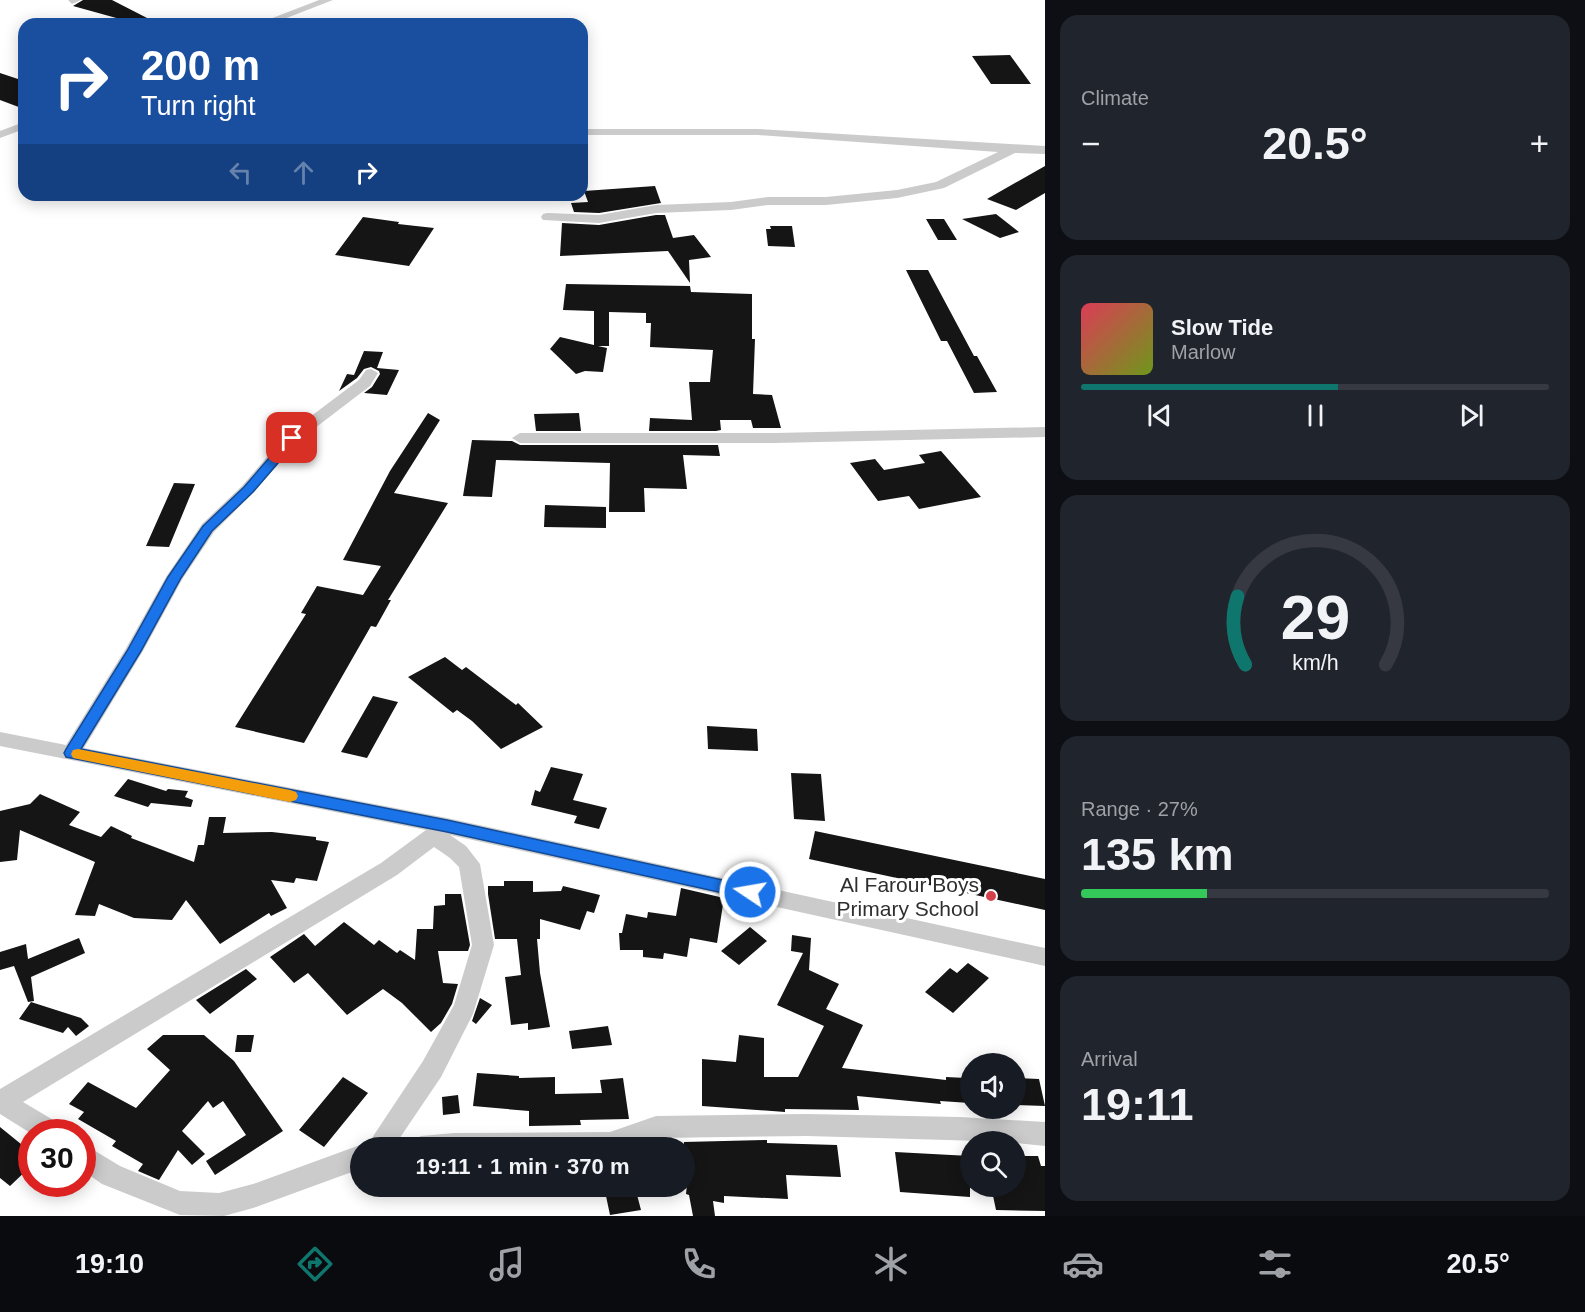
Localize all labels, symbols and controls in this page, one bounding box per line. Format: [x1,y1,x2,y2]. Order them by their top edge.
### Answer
icon: right [42,42,120,120]
text: 200 m [141,42,260,89]
text: Climate [1081,87,1149,109]
text: Turn right [141,91,256,121]
text: 20.5° [1262,118,1368,169]
text: − [1081,125,1100,162]
text: + [1530,125,1549,162]
icon: left [224,156,257,189]
icon: ahead [287,156,320,189]
icon: right [350,156,383,189]
text: Slow Tide [1171,315,1273,340]
text: Marlow [1171,341,1235,363]
icon: previous [1143,399,1176,432]
icon: pause [1299,399,1332,432]
icon: next [1455,399,1488,432]
pin [266,412,317,463]
icon: arrive [275,421,308,454]
text: 29 [1280,583,1350,652]
text: km/h [1292,651,1338,675]
text: Range · 27% [1081,798,1198,820]
text: 135 km [1081,829,1234,880]
position arrow [718,860,782,924]
place label: Al Farour Boys Primary School [837,873,979,920]
marker: Al Farour Boys Primary School [984,889,998,903]
text: Arrival [1081,1048,1138,1070]
map controls [960,1053,1026,1197]
button: sound [960,1053,1026,1119]
text: 19:11 [1081,1079,1194,1130]
speed limit sign: 30 [18,1119,96,1197]
button: search [960,1131,1026,1197]
text: 19:11 · 1 min · 370 m [416,1154,630,1179]
icon: directions [294,1243,336,1285]
icon: music [486,1243,528,1285]
icon: phone [678,1243,720,1285]
icon: climate [870,1243,912,1285]
icon: car [1062,1243,1104,1285]
icon: filters [1254,1243,1296,1285]
text: 19:10 [75,1249,144,1279]
text: 20.5° [1447,1249,1510,1279]

